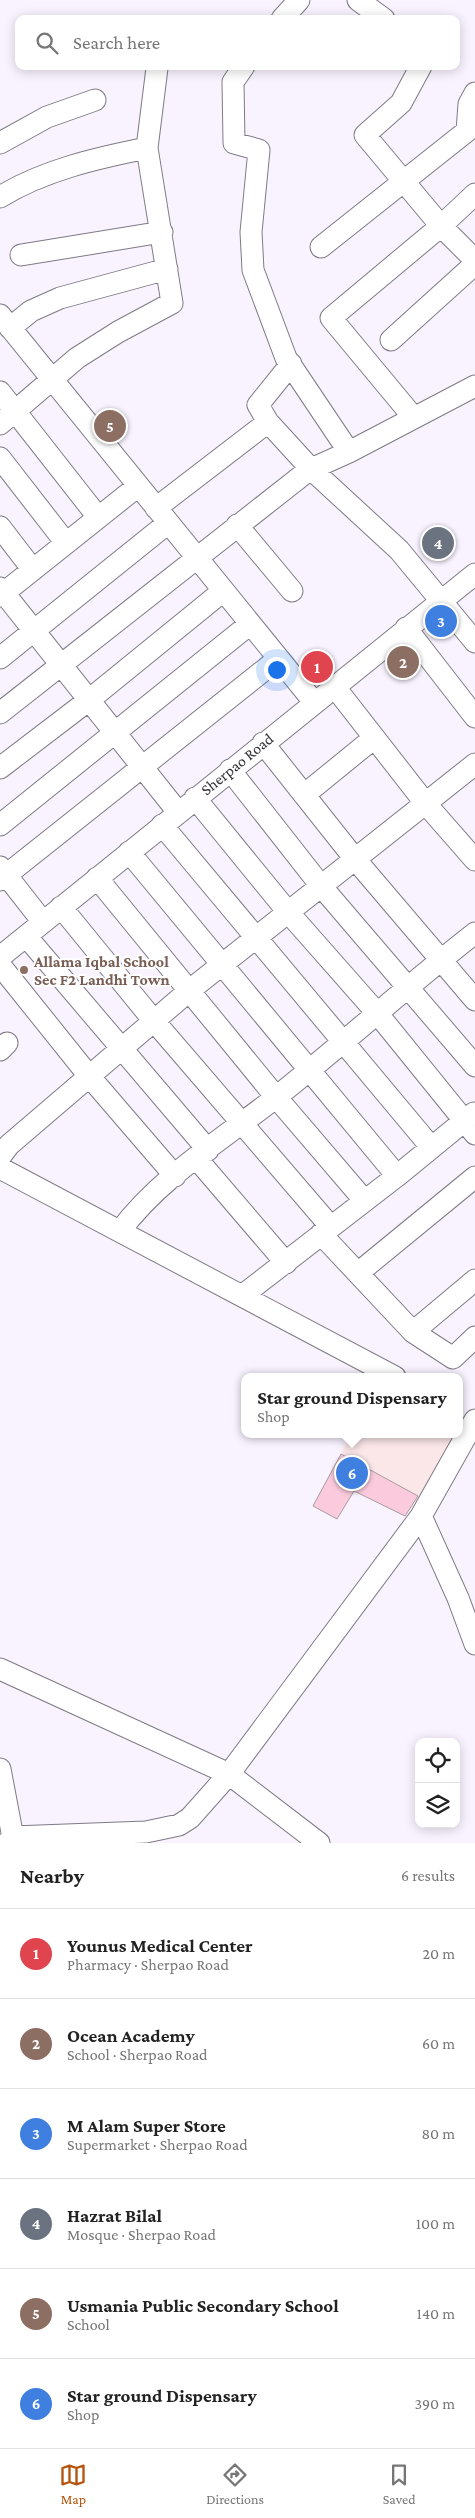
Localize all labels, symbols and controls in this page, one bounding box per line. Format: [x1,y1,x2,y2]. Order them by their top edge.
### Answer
search box [15,15,460,70]
icon: search [33,29,61,57]
text: Search here [73,32,160,53]
pin: 5 [94,407,126,445]
pin: 4 [422,524,454,562]
pin: 3 [425,602,457,640]
pin: 2 [387,643,419,681]
pin: 1 [301,648,333,686]
your location [264,657,290,683]
street label: Sherpao Road [197,729,278,799]
place label: Allama Iqbal School Sec F2 Landhi Town [33,953,170,988]
marker: Allama Iqbal School Sec F2 Landhi Town [18,964,30,976]
popup [241,1373,463,1438]
text: Star ground Dispensary [257,1387,447,1408]
text: Shop [257,1408,290,1425]
pin: 6 [336,1454,368,1492]
map controls [415,1738,460,1828]
button: locate [415,1738,460,1783]
button: layers [415,1783,460,1828]
text: Nearby [20,1864,84,1888]
text: 6 results [401,1867,455,1884]
text: Younus Medical Center [67,1935,253,1956]
text: 1 [33,1945,39,1962]
text: 20 m [422,1945,455,1962]
text: Pharmacy · Sherpao Road [67,1956,229,1973]
text: Ocean Academy [67,2025,195,2046]
text: 2 [32,2035,40,2052]
text: 60 m [422,2035,455,2052]
text: School · Sherpao Road [67,2046,208,2063]
text: M Alam Super Store [67,2115,226,2136]
text: 3 [32,2125,40,2142]
text: 80 m [421,2125,455,2142]
text: Supermarket · Sherpao Road [67,2136,248,2153]
text: Hazrat Bilal [67,2205,162,2226]
text: 4 [32,2215,40,2232]
text: 100 m [416,2215,455,2232]
text: Mosque · Sherpao Road [67,2226,216,2243]
text: Usmania Public Secondary School [67,2295,339,2316]
text: 5 [32,2305,40,2322]
text: 140 m [417,2305,455,2322]
text: School [67,2316,110,2333]
text: Star ground Dispensary [67,2385,257,2406]
text: 6 [32,2395,40,2412]
text: 390 m [414,2395,455,2412]
text: Shop [67,2406,99,2423]
tab: Map [59,2461,87,2507]
tab: Directions [206,2461,264,2507]
tab: Saved [383,2461,416,2507]

